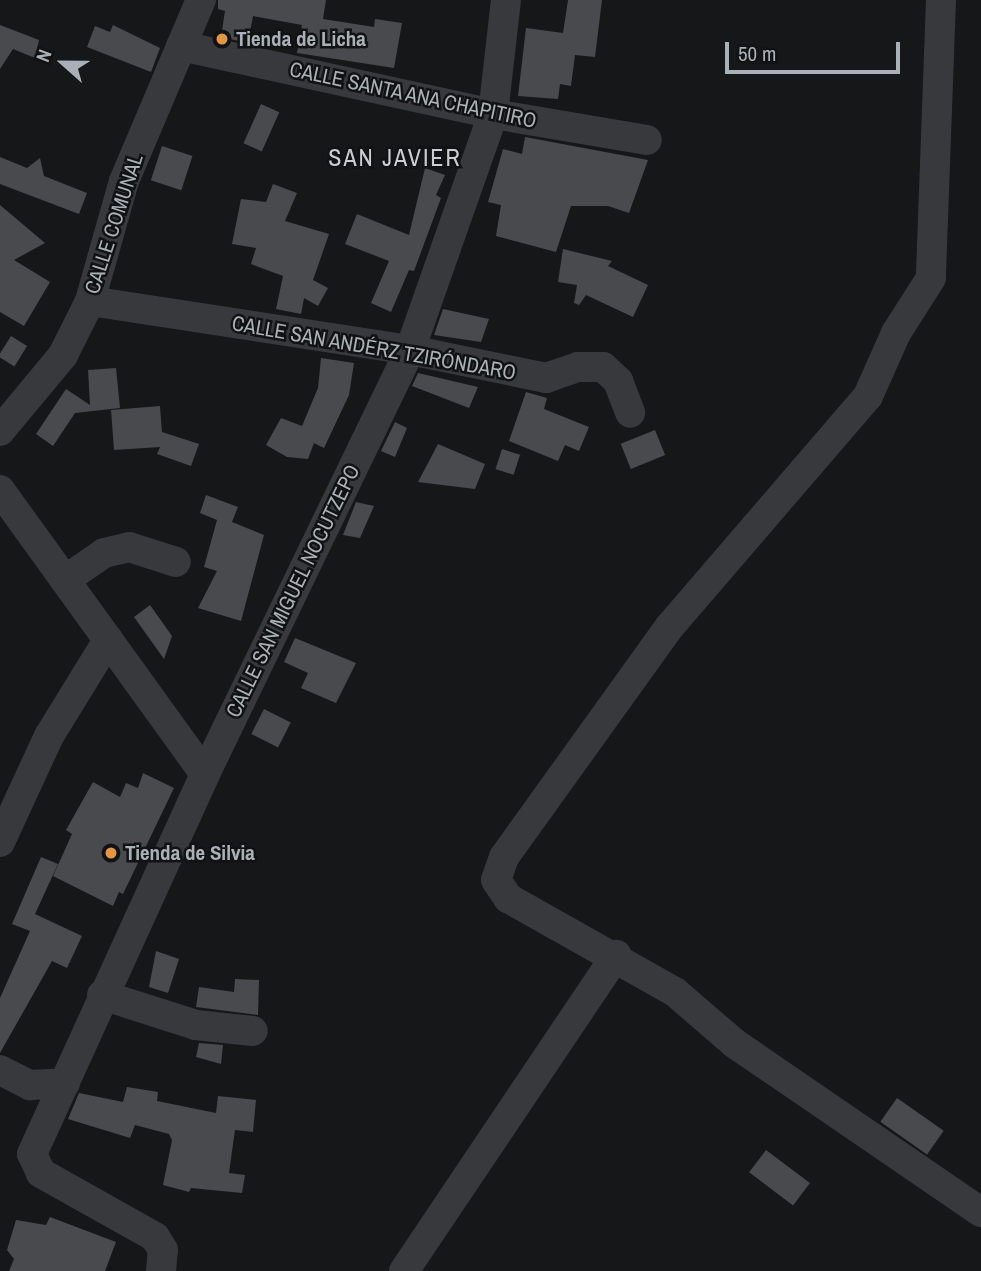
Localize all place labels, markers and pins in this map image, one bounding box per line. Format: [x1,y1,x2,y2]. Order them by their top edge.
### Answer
place label: Tienda de Licha [236,26,366,52]
marker: Tienda de Licha [214,31,230,47]
place label: Tienda de Silvia [125,840,255,866]
marker: Tienda de Silvia [103,845,119,861]

